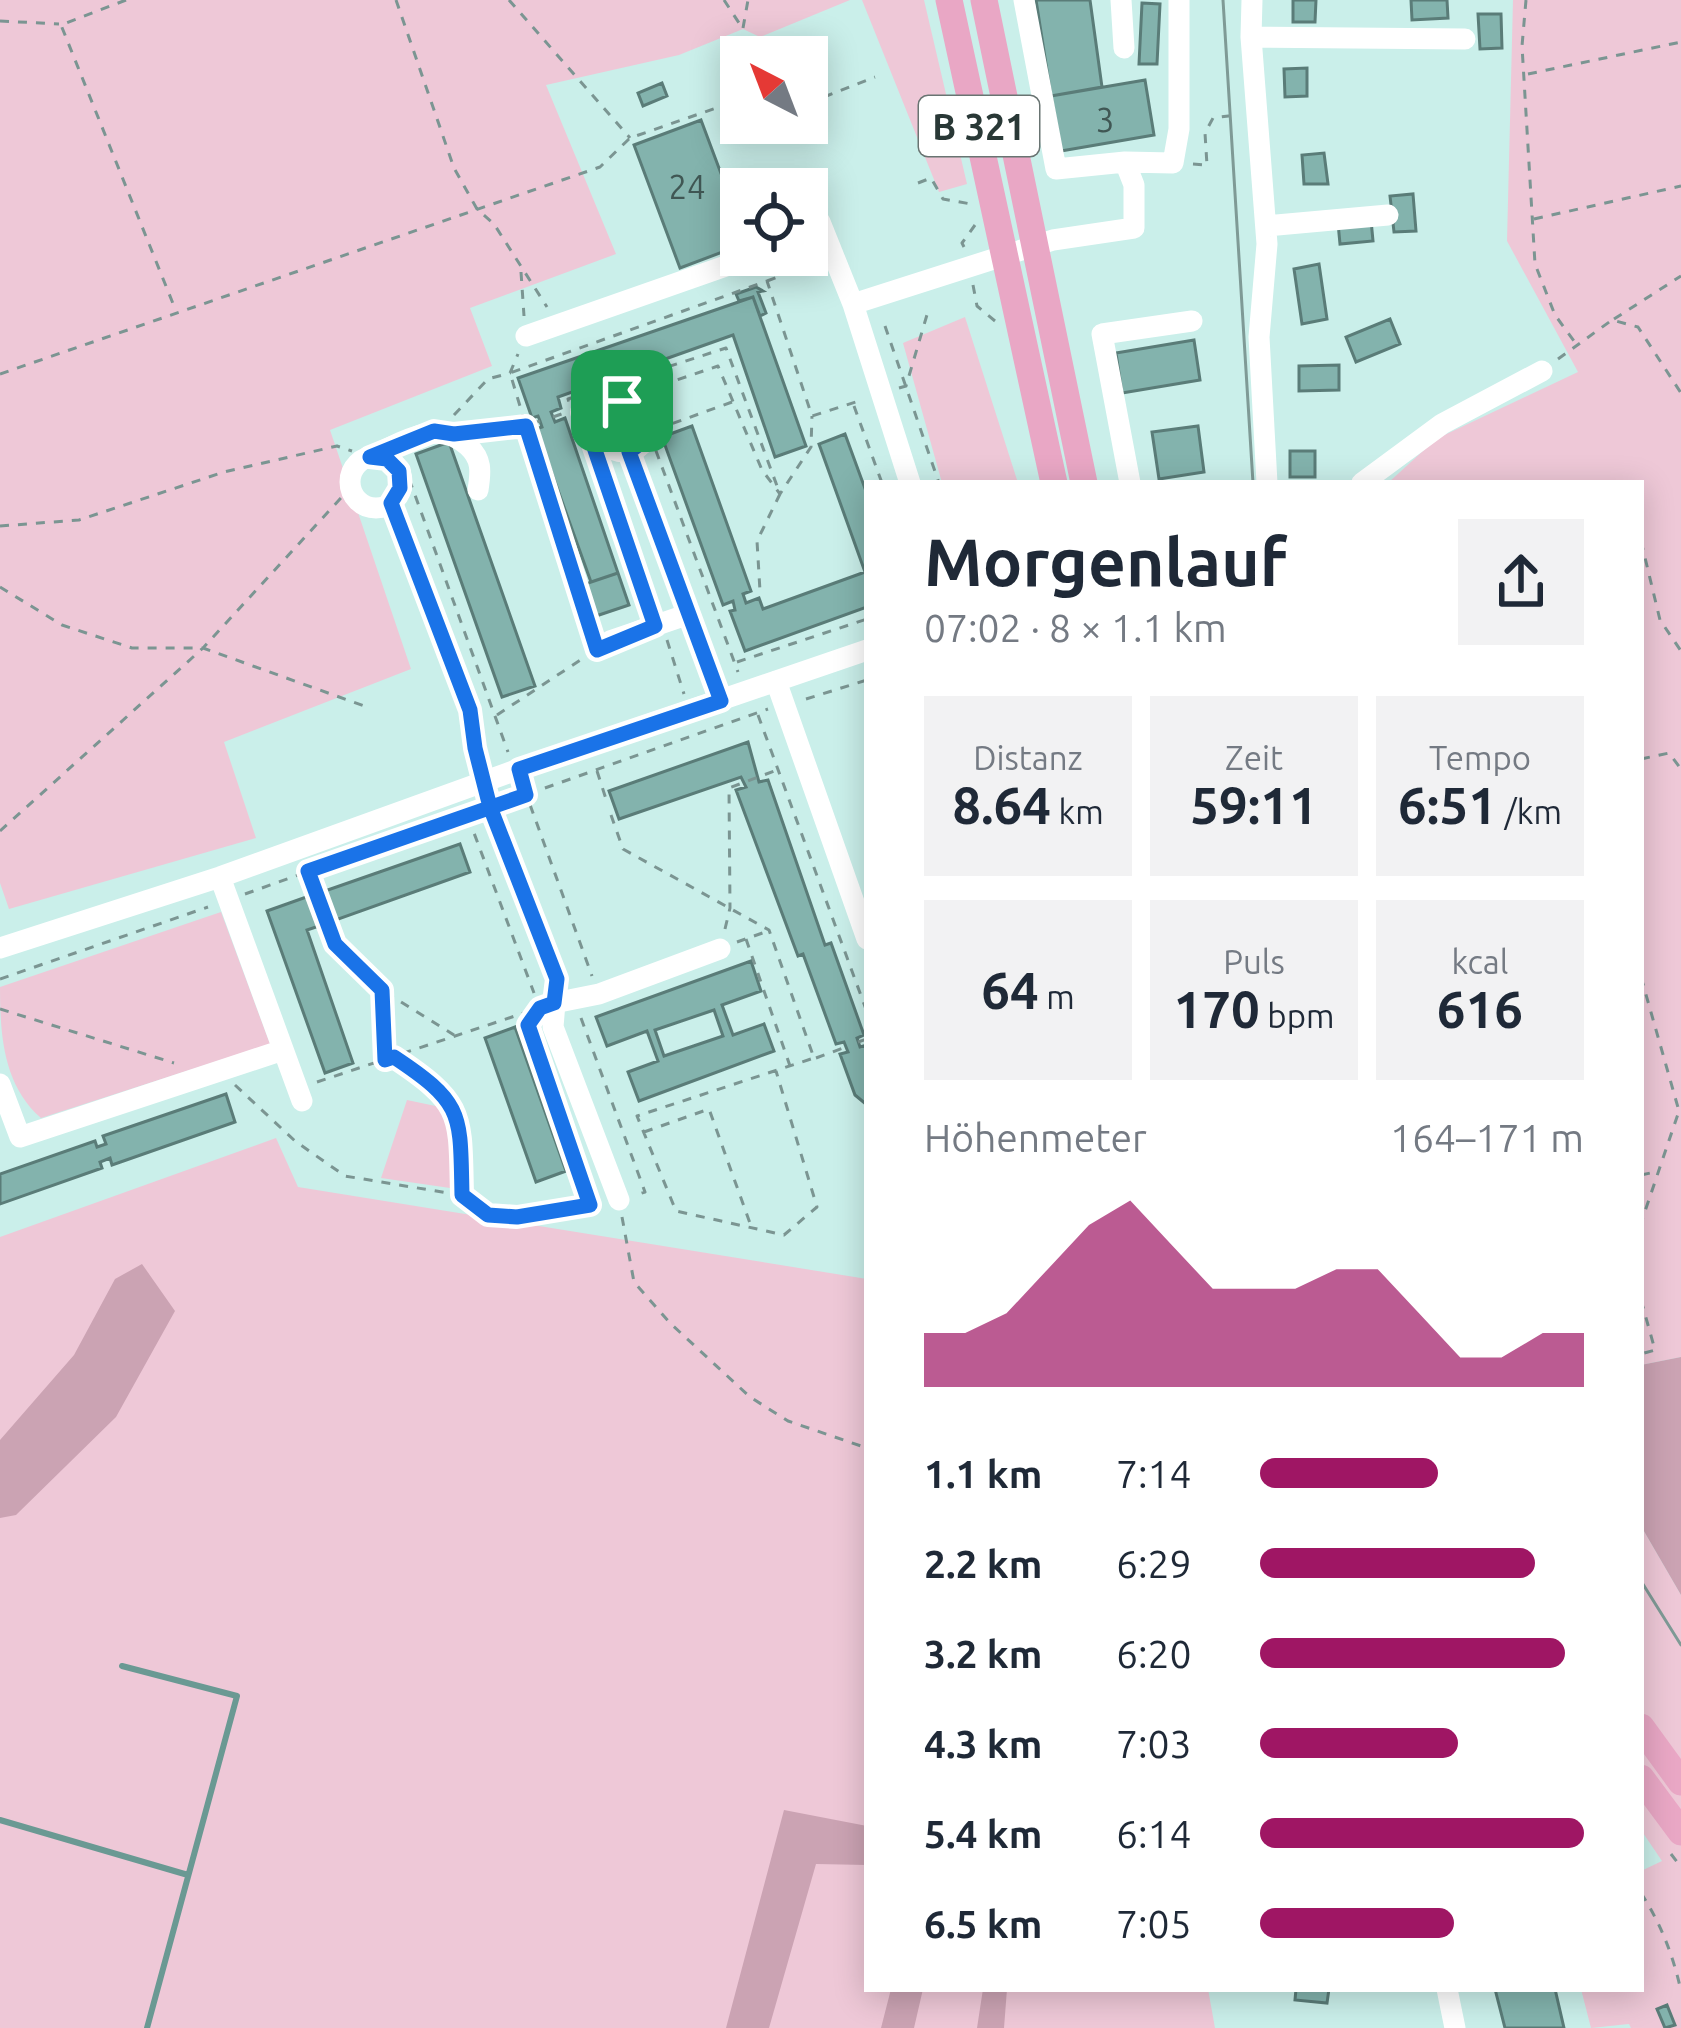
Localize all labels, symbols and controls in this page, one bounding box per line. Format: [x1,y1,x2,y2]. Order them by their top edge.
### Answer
north arrow [720,36,828,144]
map controls [720,36,828,276]
road number: B 321 [919,96,1039,156]
house number: 3 [1096,101,1114,138]
house number: 24 [668,168,706,205]
button: locate [720,168,828,276]
pin [571,350,673,452]
icon: arrive [589,368,655,434]
button: share [1458,519,1584,645]
text: Morgenlauf [924,524,1287,598]
text: 07:02 · 8 × 1.1 km [924,606,1227,649]
text: Distanz [973,739,1083,776]
text: Zeit [1225,739,1283,776]
text: Tempo [1429,739,1531,776]
text: 8.64 [952,776,1051,834]
text: 59:11 [1190,776,1318,834]
text: 6:51 [1398,776,1497,834]
text: km [1051,793,1104,830]
text: /km [1497,793,1562,830]
text: Puls [1223,943,1285,980]
text: kcal [1452,943,1508,980]
text: 64 [981,961,1039,1019]
text: m [1039,978,1075,1015]
text: 170 [1174,980,1260,1038]
text: 616 [1437,980,1523,1038]
text: bpm [1260,997,1334,1034]
text: Höhenmeter [924,1116,1147,1159]
text: 164–171 m [1390,1116,1584,1159]
text: 1.1 km [924,1452,1042,1495]
text: 7:14 [1116,1452,1192,1495]
text: 2.2 km [924,1542,1042,1585]
text: 6:29 [1116,1542,1192,1585]
text: 3.2 km [924,1632,1042,1675]
text: 6:20 [1116,1632,1192,1675]
text: 4.3 km [924,1722,1042,1765]
text: 7:03 [1116,1722,1192,1765]
text: 5.4 km [924,1812,1042,1855]
text: 6:14 [1116,1812,1192,1855]
text: 6.5 km [924,1902,1042,1945]
text: 7:05 [1116,1902,1192,1945]

